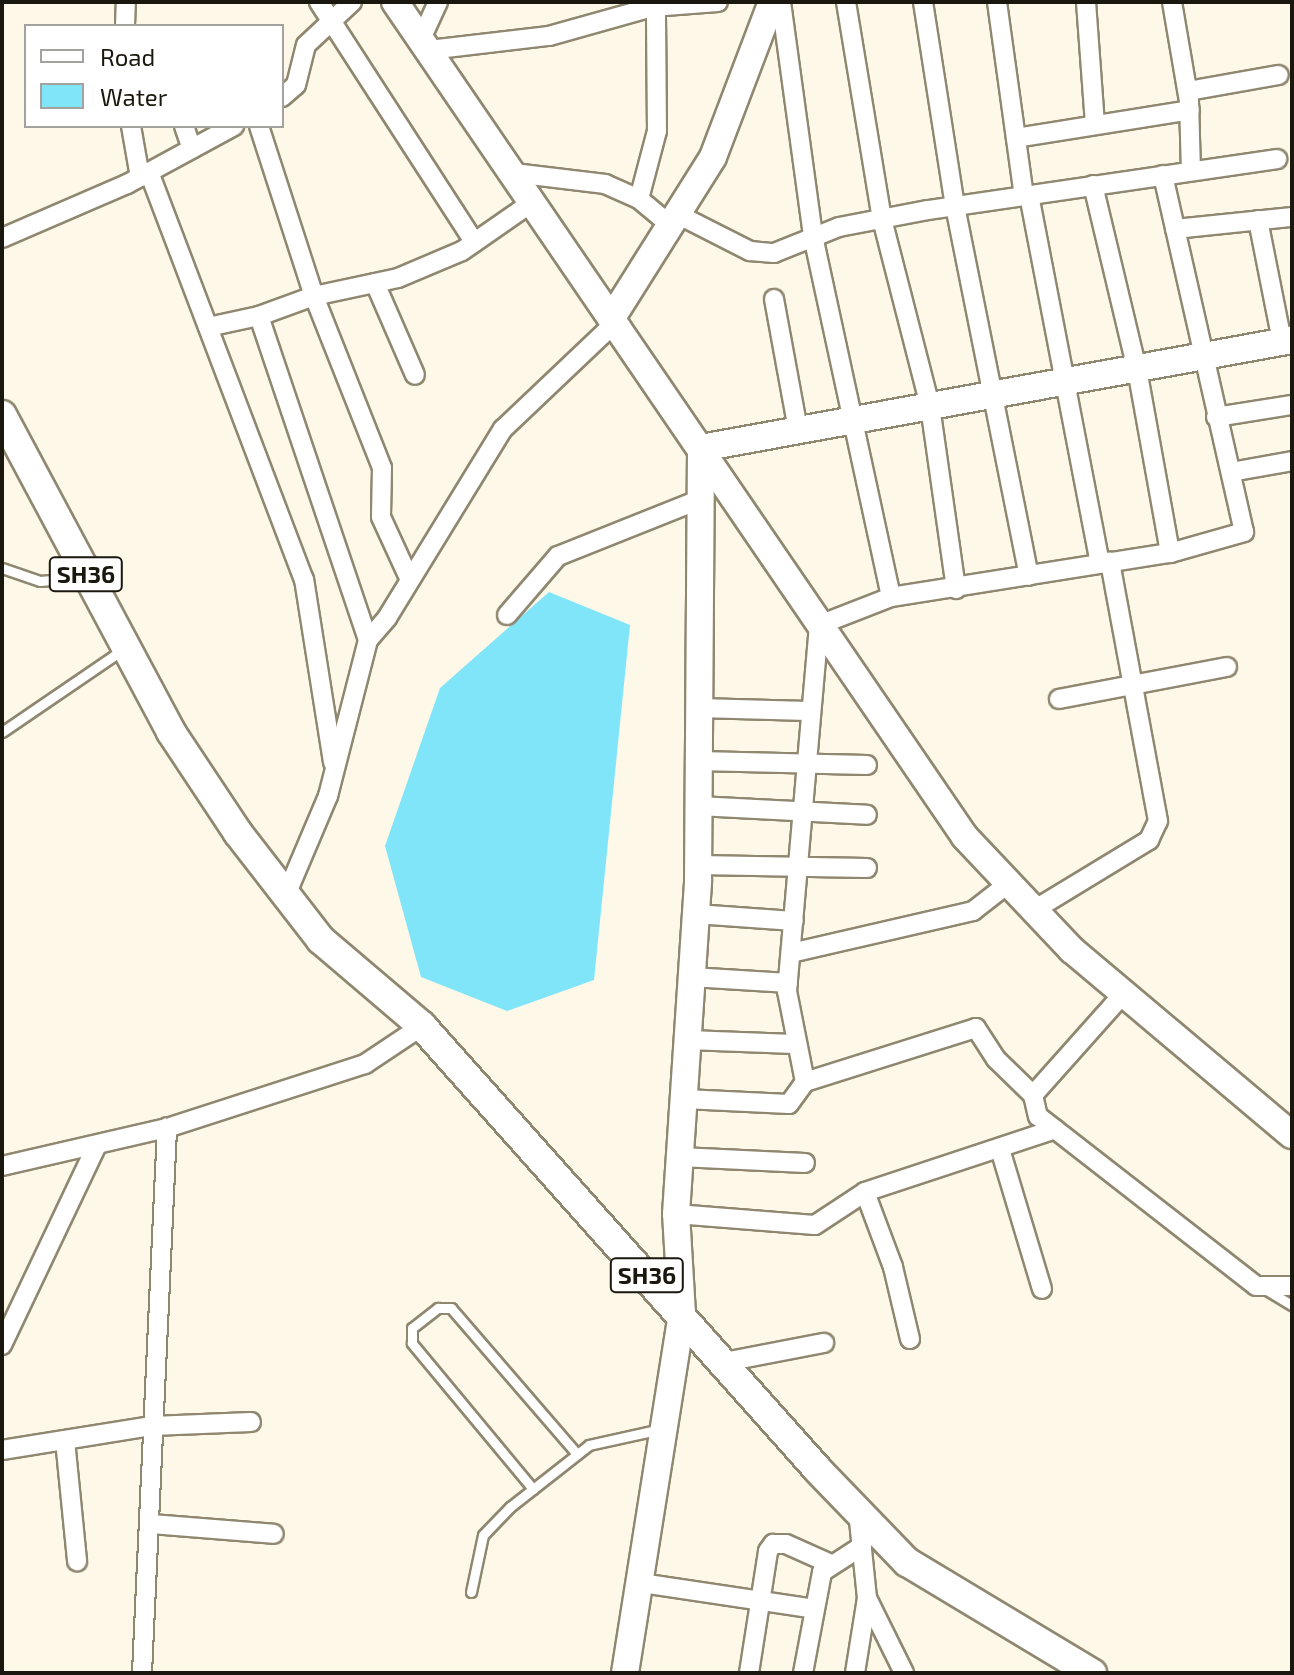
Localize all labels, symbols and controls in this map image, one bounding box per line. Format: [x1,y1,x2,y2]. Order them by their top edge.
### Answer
legend [24,24,284,128]
text: Road [100,42,155,71]
text: Water [100,82,167,111]
road number: SH36 [48,554,124,594]
road number: SH36 [609,1255,685,1295]

